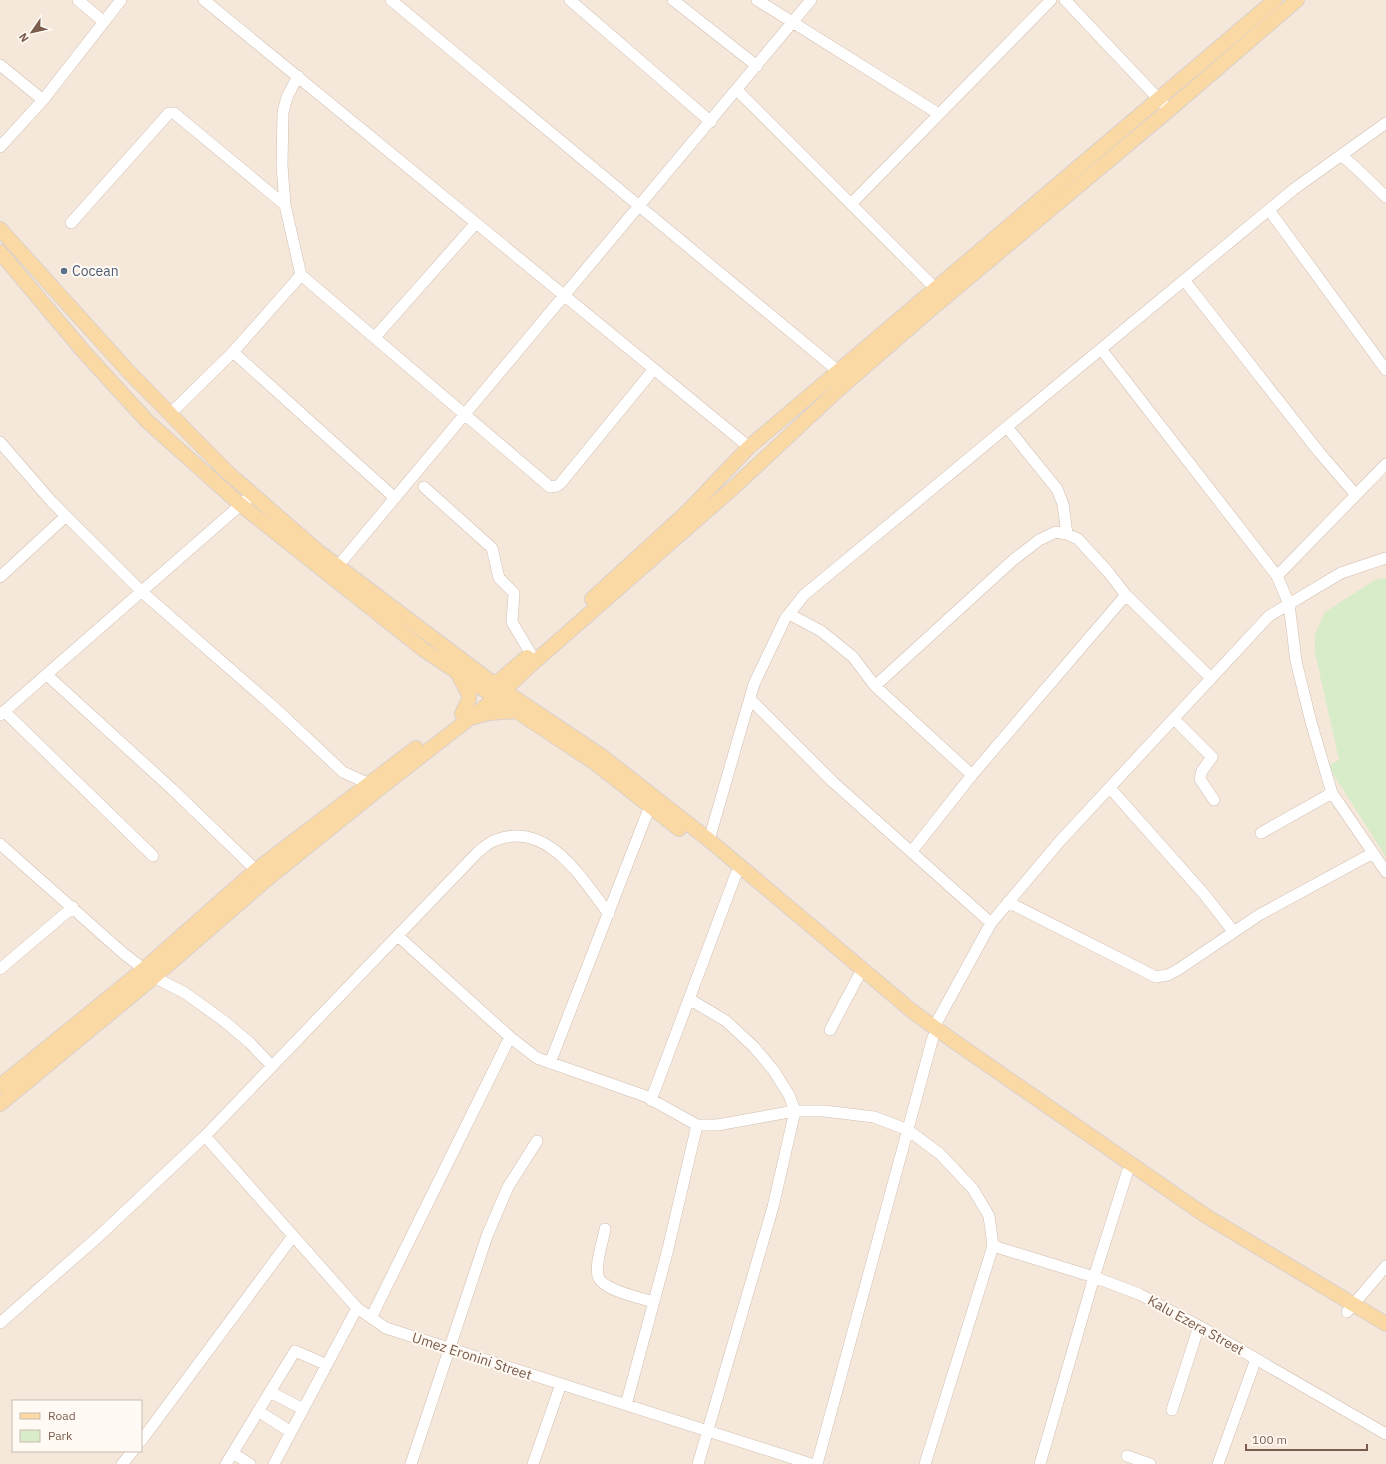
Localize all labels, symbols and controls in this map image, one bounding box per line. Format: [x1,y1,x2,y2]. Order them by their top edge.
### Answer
north arrow [12,12,52,52]
text: N [16,30,32,45]
place label: Cocean [72,262,119,280]
marker: Cocean [59,266,69,276]
street label: Kalu Ezera Street [1145,1291,1248,1359]
street label: Umez Eronini Street [410,1328,534,1384]
legend [12,1400,142,1452]
text: Road [48,1408,76,1423]
scale bar [1246,1426,1367,1452]
text: Park [48,1428,73,1443]
text: 100 m [1252,1432,1287,1447]

